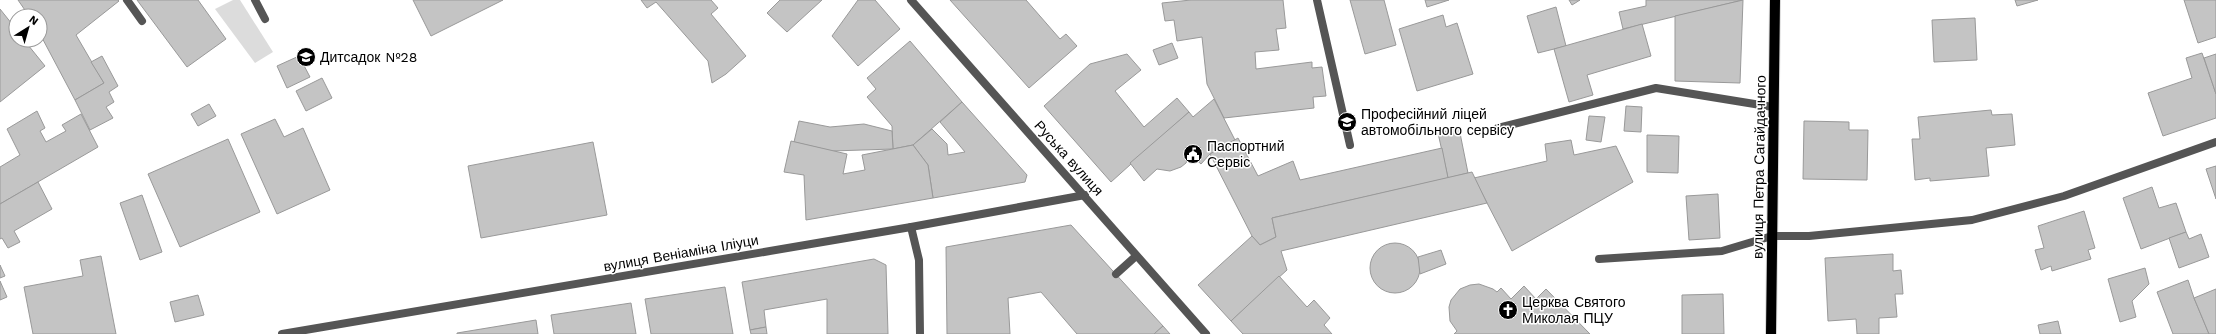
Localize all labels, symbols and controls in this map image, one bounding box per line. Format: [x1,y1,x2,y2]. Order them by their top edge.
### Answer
north arrow [8,8,48,48]
text: N [27,13,41,28]
school or university icon: Дитсадок №28 [295,46,317,68]
place label: Дитсадок №28 [320,49,417,65]
street label: вулиця Петра Сагайдачного [1749,75,1769,259]
place label: Професійний ліцей автомобільного сервісу [1361,106,1514,138]
school or university icon: Професійний ліцей автомобільного сервісу [1336,111,1358,133]
street label: Руська вулиця [1031,117,1107,199]
place label: Паспортний Сервіс [1207,138,1284,170]
public building icon: Паспортний Сервіс [1182,143,1204,165]
street label: вулиця Веніаміна Іліуци [602,231,760,275]
place label: Церква Святого Миколая ПЦУ [1522,294,1626,326]
church icon: Церква Святого Миколая ПЦУ [1497,299,1519,321]

